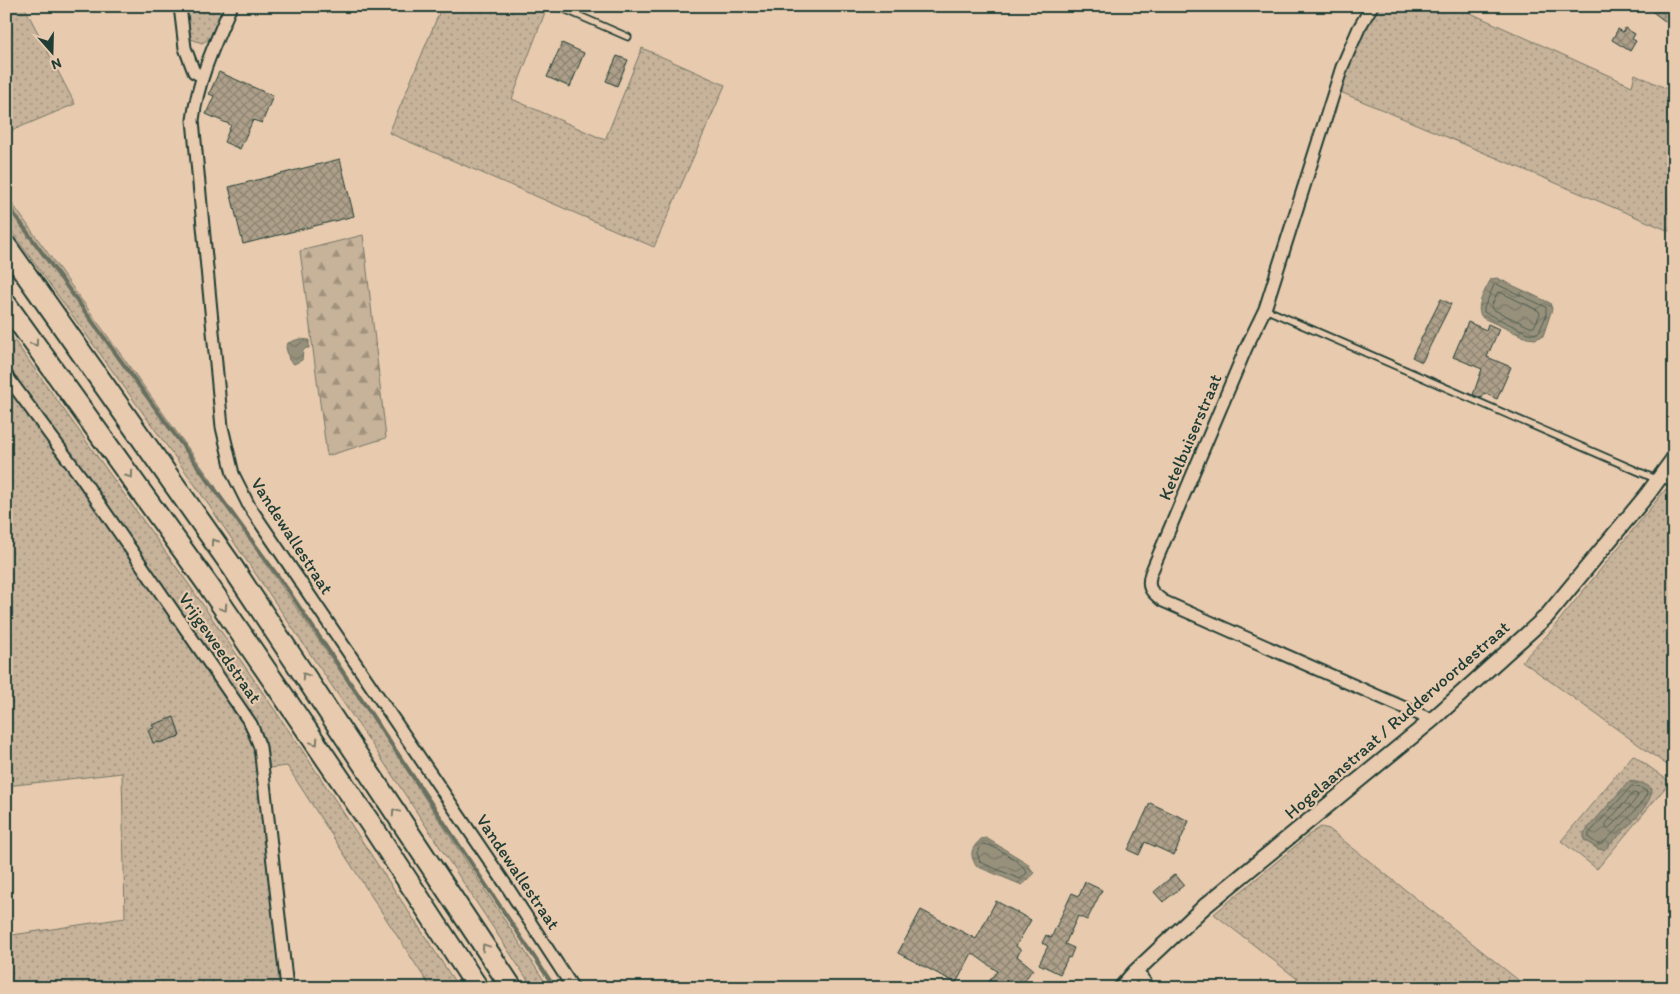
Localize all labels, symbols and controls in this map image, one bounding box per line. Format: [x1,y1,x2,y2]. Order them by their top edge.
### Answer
north arrow [28,28,78,78]
text: N [49,54,64,73]
one-way arrow [29,337,38,347]
street label: Ketelbuiserstraat [1154,370,1227,503]
one-way arrow [124,469,132,478]
street label: Vandewallestraat [246,474,338,599]
one-way arrow [211,538,220,547]
street label: Vrijgeweedstraat [174,588,267,708]
one-way arrow [218,602,227,611]
street label: Hogelaanstraat / Ruddervoordestraat [1280,616,1514,824]
one-way arrow [302,673,311,682]
one-way arrow [309,736,318,746]
one-way arrow [392,808,401,818]
street label: Vandewallestraat [471,810,565,934]
one-way arrow [482,943,491,953]

